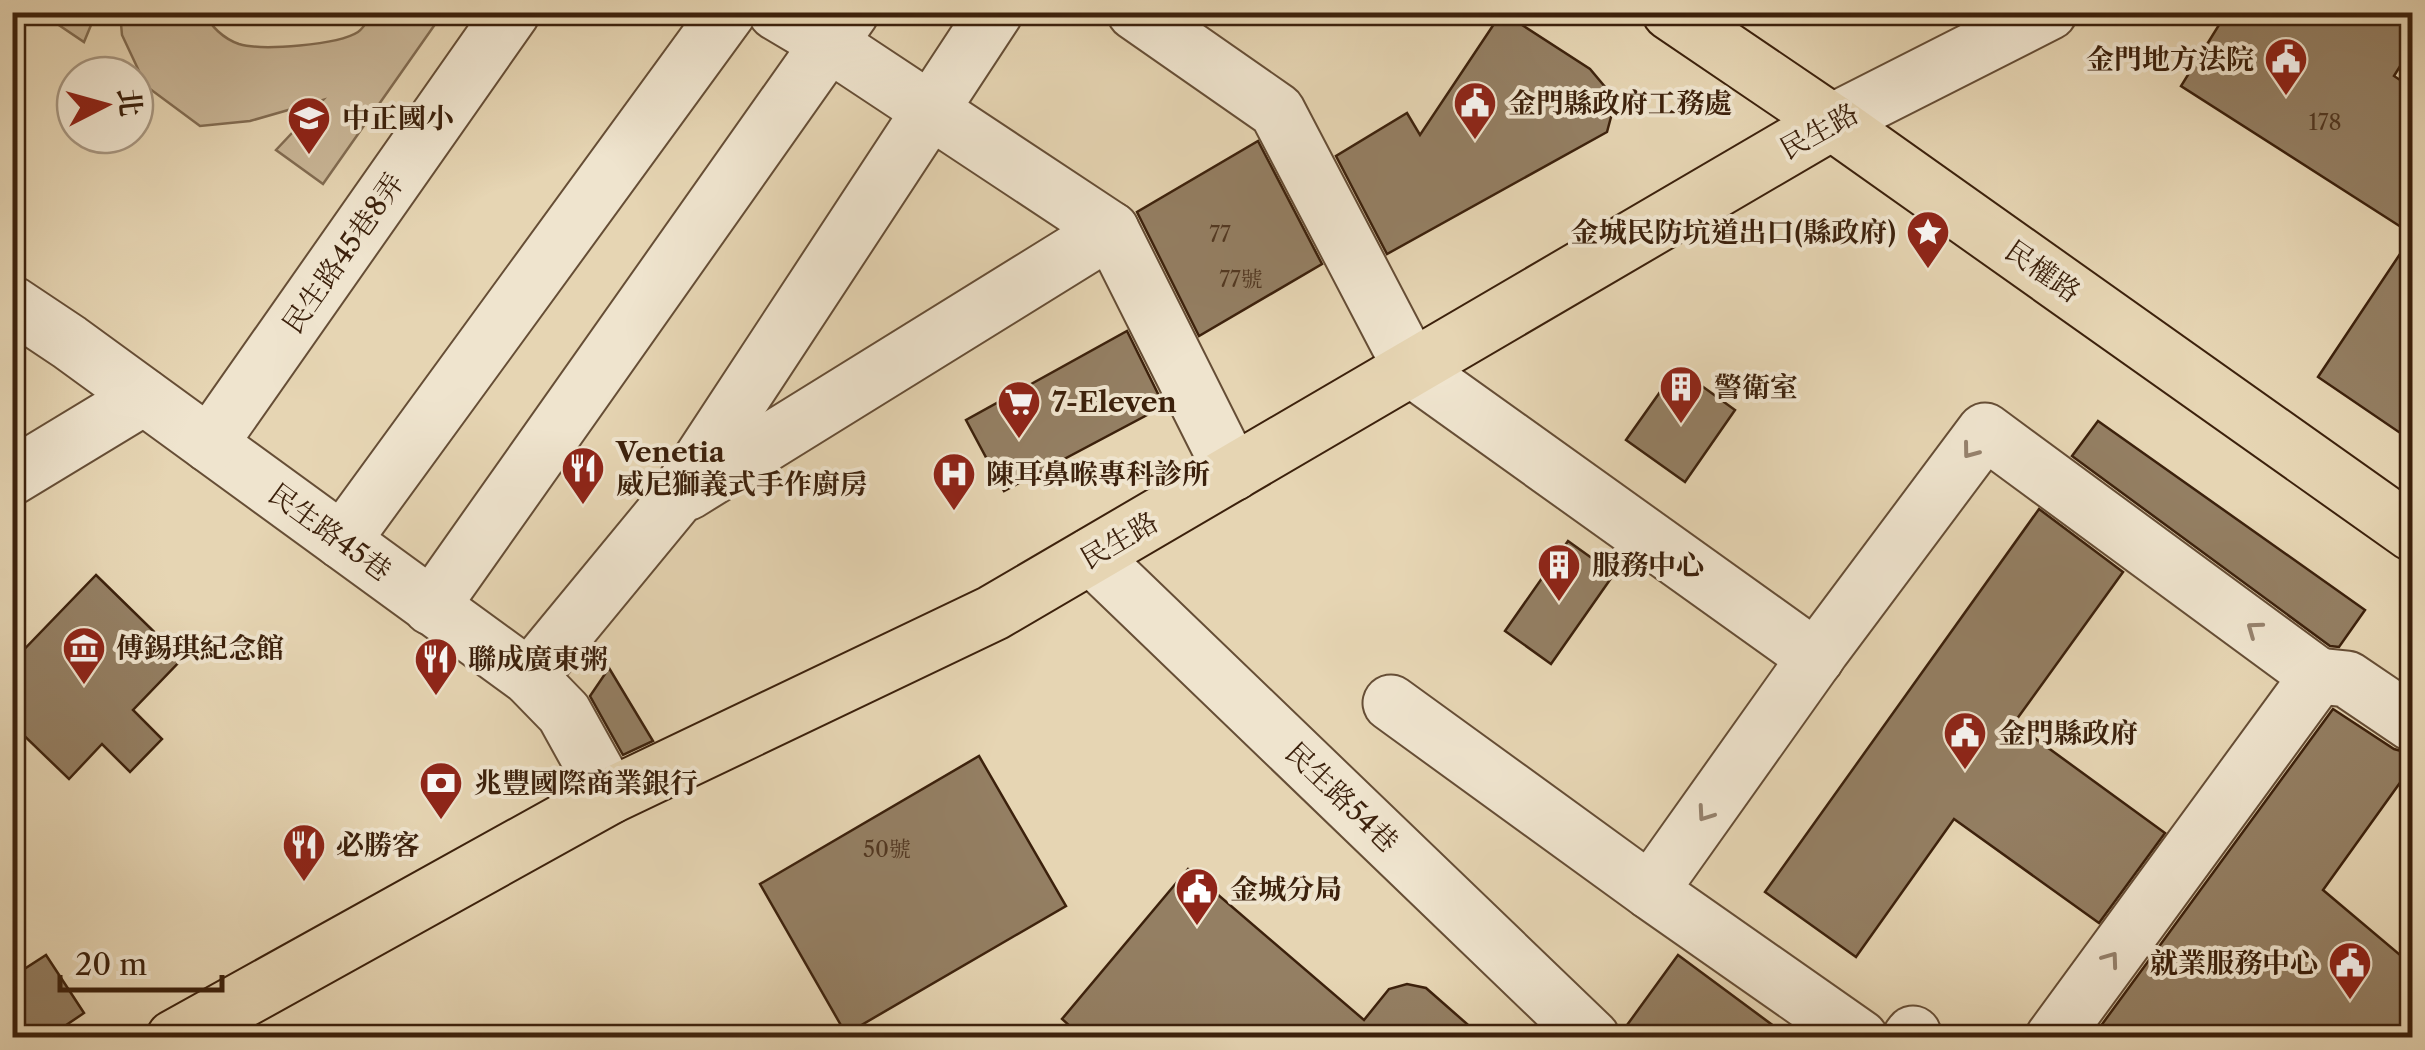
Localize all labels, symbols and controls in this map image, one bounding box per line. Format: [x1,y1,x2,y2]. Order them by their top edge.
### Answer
public building icon: 金門地方法院 [2263,36,2309,97]
place label: 金門地方法院 [2086,42,2254,76]
north arrow [55,55,155,155]
public building icon: 金門縣政府工務處 [1452,80,1498,141]
place label: 金門縣政府工務處 [1508,86,1732,120]
text: 北 [111,87,148,118]
school or university icon: 中正國小 [286,95,332,156]
street label: 民生路 [1774,96,1864,166]
place label: 中正國小 [342,101,454,135]
house number: 178 [2308,109,2342,136]
street label: 民生路45巷8弄 [275,166,411,340]
place icon: 金城民防坑道出口(縣政府) [1905,209,1951,270]
place label: 金城民防坑道出口(縣政府) [1570,215,1896,249]
house number: 77 [1209,221,1231,248]
street label: 民權路 [1999,233,2087,309]
house number: 77號 [1219,266,1263,293]
building icon: 警衛室 [1658,364,1704,425]
place label: 警衛室 [1714,370,1798,404]
supermarket icon: 7-Eleven [996,379,1042,440]
place label: 7-Eleven [1052,385,1177,419]
place label: Venetia 威尼獅義式手作廚房 [615,435,868,501]
one-way arrow [1964,440,1981,458]
restaurant icon: Venetia 威尼獅義式手作廚房 [560,445,606,506]
hospital icon: 陳耳鼻喉專科診所 [931,451,977,512]
place label: 陳耳鼻喉專科診所 [986,457,1210,491]
street label: 民生路45巷 [262,476,398,588]
street label: 民生路 [1074,504,1164,576]
building icon: 服務中心 [1536,542,1582,603]
place label: 服務中心 [1592,548,1704,582]
one-way arrow [2247,623,2265,641]
museum icon: 傅錫琪紀念館 [61,625,107,686]
place label: 傅錫琪紀念館 [116,631,284,665]
restaurant icon: 聯成廣東粥 [413,636,459,697]
place label: 聯成廣東粥 [468,642,608,676]
public building icon: 金門縣政府 [1942,710,1988,771]
place label: 金門縣政府 [1998,716,2138,750]
street label: 民生路54巷 [1279,735,1405,859]
bank icon: 兆豐國際商業銀行 [418,760,464,821]
place label: 兆豐國際商業銀行 [474,766,698,800]
one-way arrow [1699,803,1717,822]
restaurant icon: 必勝客 [281,822,327,883]
place label: 必勝客 [336,828,420,862]
house number: 50號 [863,836,911,863]
public building icon: 金城分局 [1174,866,1220,927]
place label: 金城分局 [1230,872,1342,906]
scale bar [60,930,222,992]
public building icon: 就業服務中心 [2327,940,2373,1001]
text: 20 m [75,946,147,983]
place label: 就業服務中心 [2150,946,2318,980]
one-way arrow [2099,952,2117,970]

